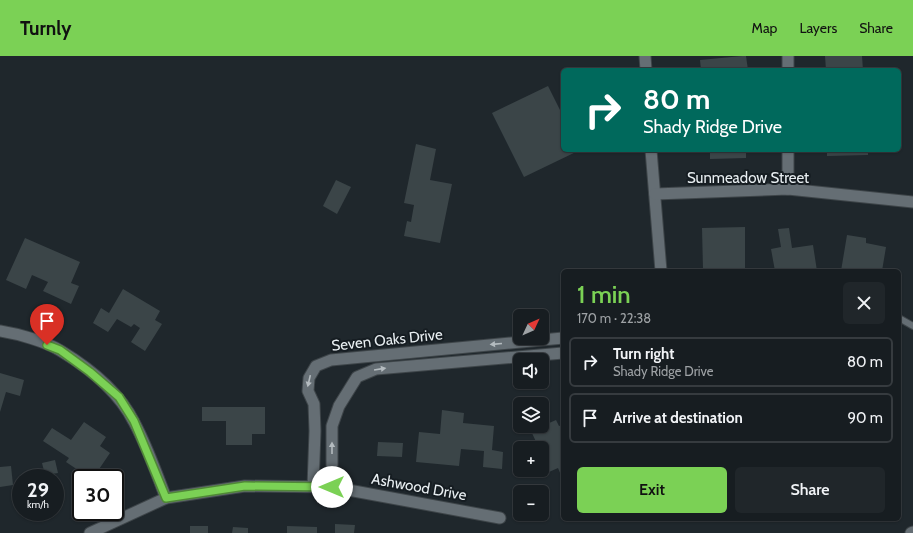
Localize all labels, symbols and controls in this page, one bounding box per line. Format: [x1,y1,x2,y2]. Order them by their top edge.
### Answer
text: Turnly [20,17,71,40]
text: Map [752,19,777,37]
text: Layers [799,19,837,37]
text: Share [859,19,893,37]
text: 80 m [643,82,710,116]
icon: right [577,84,629,136]
text: Shady Ridge Drive [643,116,782,138]
street label: Sunmeadow Street [687,169,809,187]
text: 1 min [577,280,631,309]
button: close [843,282,885,324]
pin [30,304,64,345]
north arrow [513,309,549,345]
map controls [513,309,549,521]
icon: arrive [36,310,58,332]
text: 170 m · 22:38 [577,310,651,326]
street label: Seven Oaks Drive [331,325,444,355]
one-way arrow [490,341,502,348]
text: Turn right [613,345,674,363]
icon: right [579,351,601,373]
button: sound [513,353,549,389]
text: 80 m [847,353,883,371]
text: Shady Ridge Drive [613,363,713,379]
one-way arrow [374,366,386,372]
one-way arrow [306,375,312,387]
button: layers [513,397,549,433]
icon: arrive [579,407,601,429]
text: Arrive at destination [613,409,743,427]
text: 90 m [847,409,883,427]
one-way arrow [329,441,335,454]
button: + [513,441,549,477]
position arrow [311,466,353,508]
button: Exit [577,467,727,513]
button: Share [735,467,885,513]
speed limit sign: 30 [72,469,124,521]
street label: Ashwood Drive [370,470,468,504]
text: 29 [27,478,49,502]
button: − [513,485,549,521]
text: km/h [27,498,49,511]

